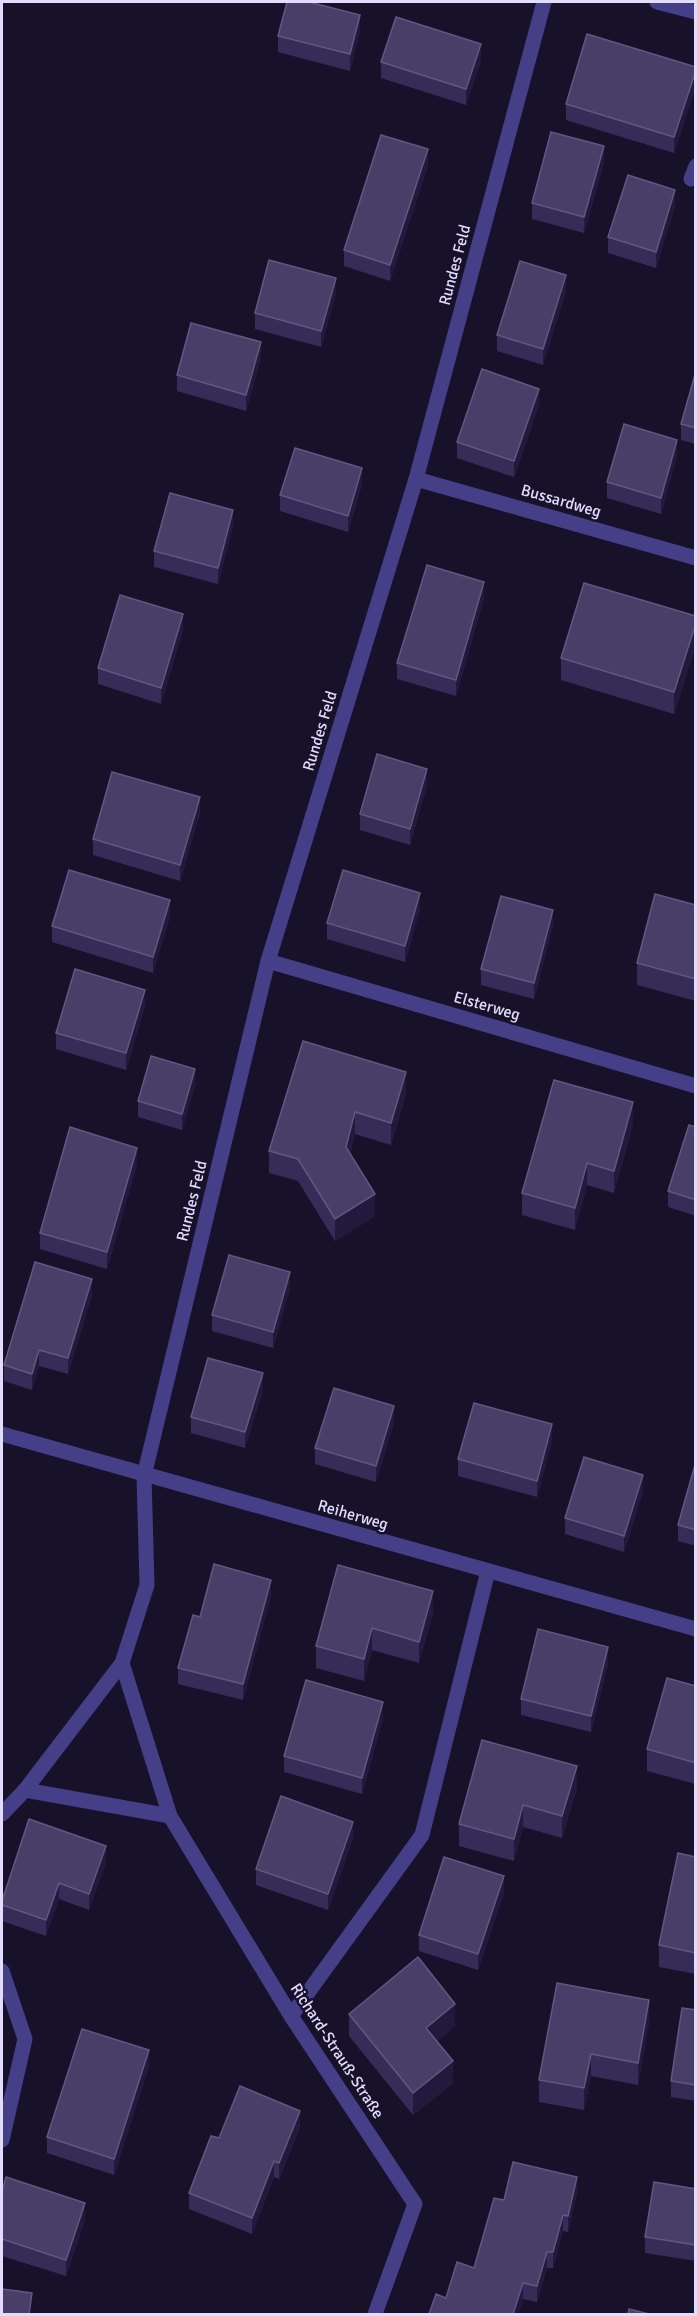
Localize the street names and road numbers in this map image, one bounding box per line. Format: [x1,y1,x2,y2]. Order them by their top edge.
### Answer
street label: Rundes Feld [435,222,475,308]
street label: Bussardweg [519,480,603,522]
street label: Rundes Feld [298,689,342,773]
street label: Elsterweg [451,987,523,1025]
street label: Rundes Feld [172,1158,212,1244]
street label: Reiherweg [315,1495,391,1535]
street label: Richard-Strauß-Straße [286,1980,388,2122]

